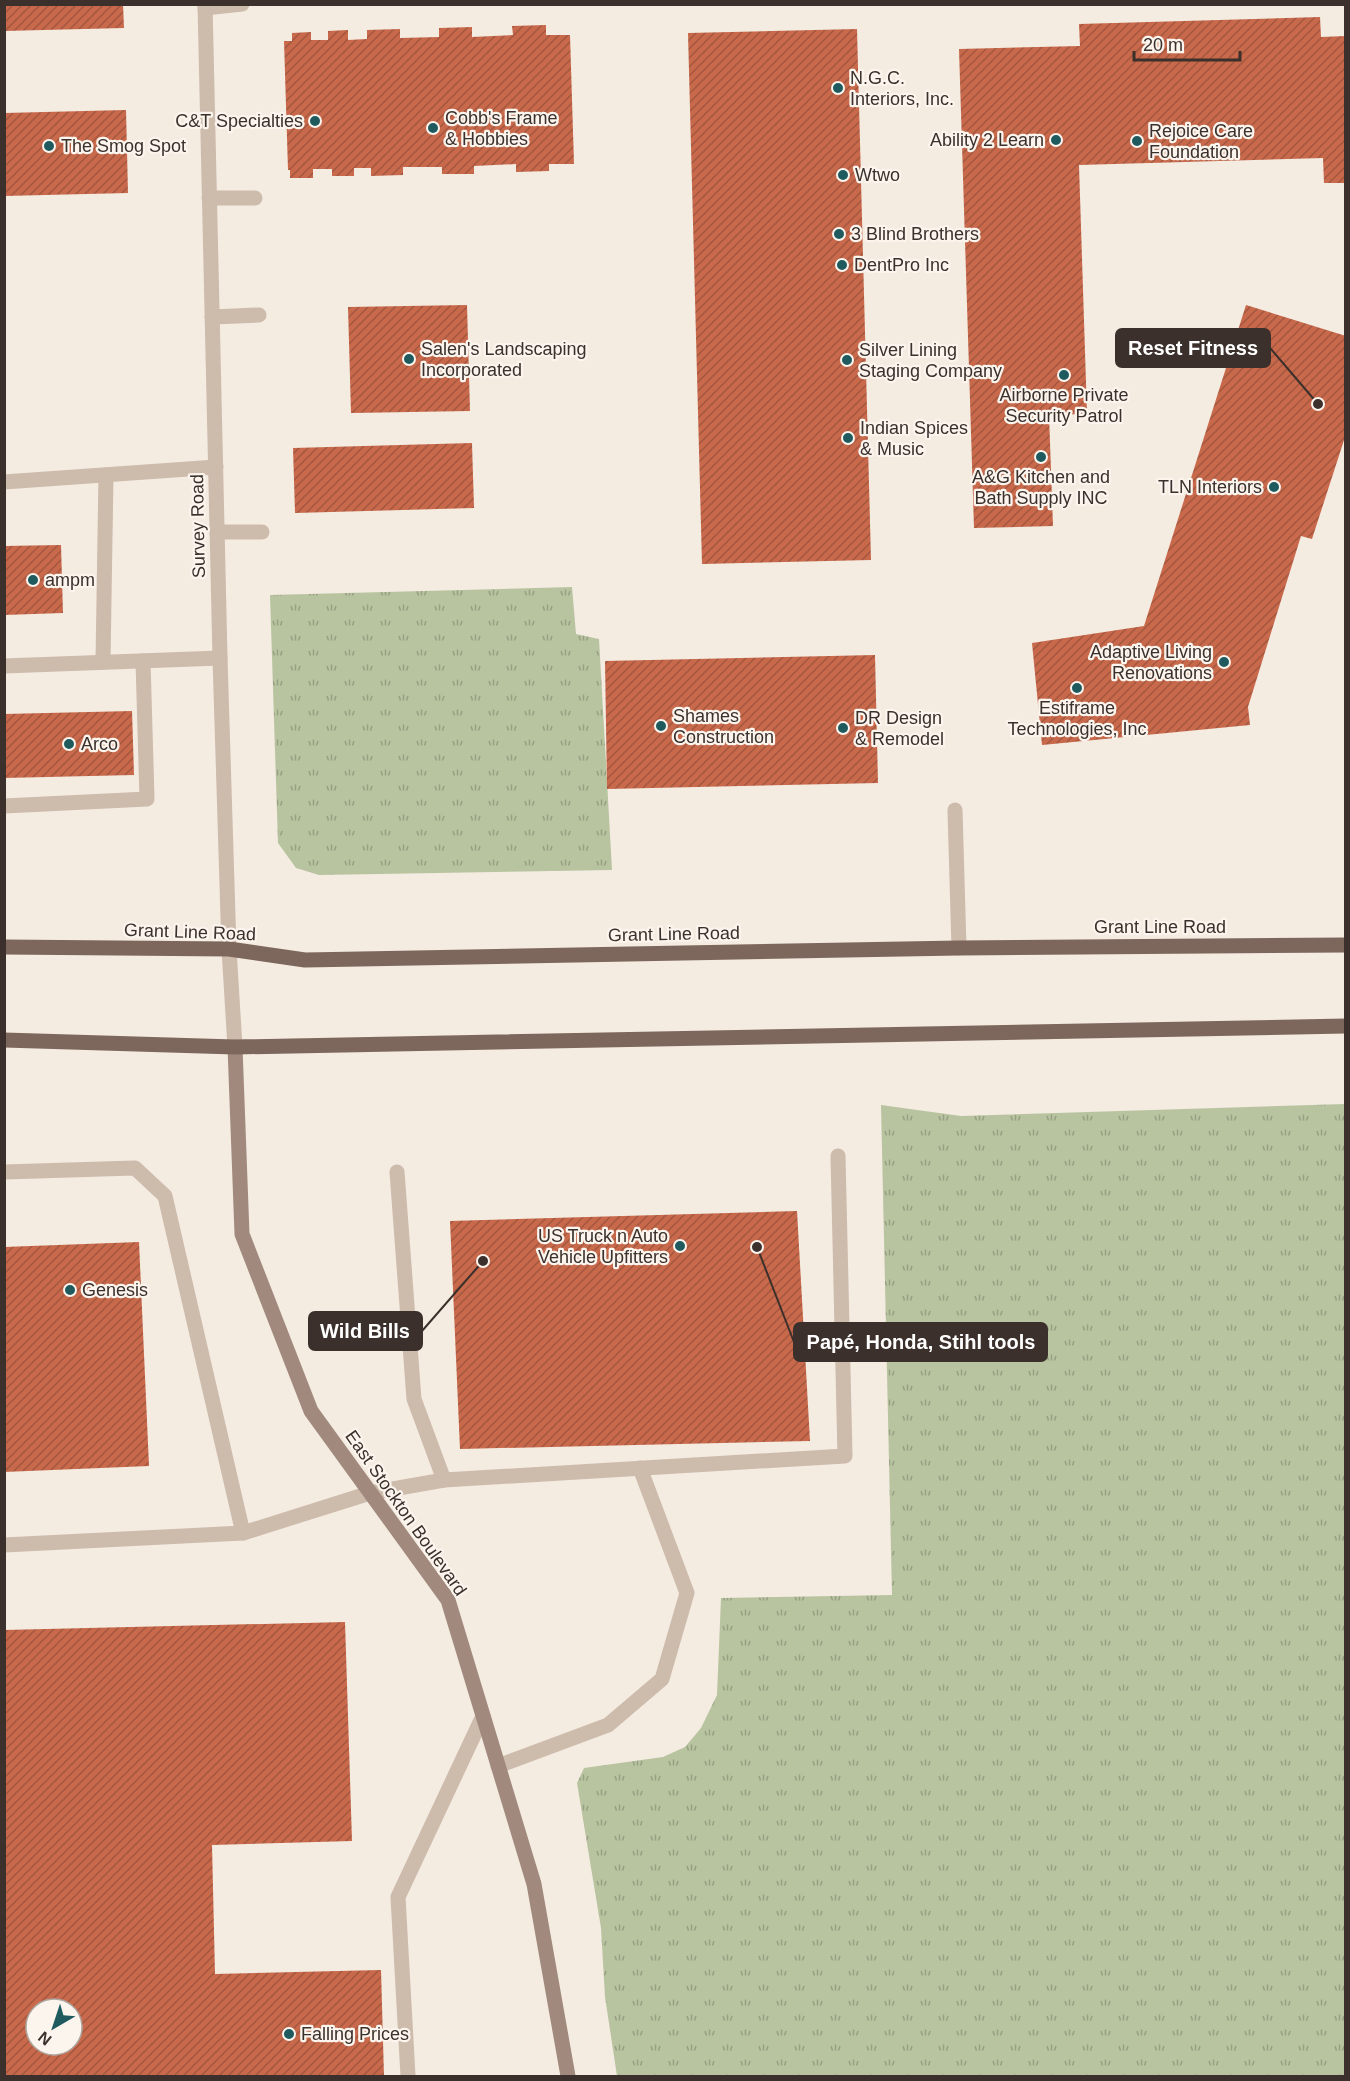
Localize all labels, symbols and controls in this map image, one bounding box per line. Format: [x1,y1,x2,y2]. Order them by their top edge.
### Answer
scale bar [1134,24,1240,62]
text: 20 m [1143,35,1183,55]
place label: N.G.C. Interiors, Inc. [850,68,954,109]
marker: N.G.C. Interiors, Inc. [831,81,845,95]
place label: Cobb's Frame & Hobbies [445,108,557,149]
place label: C&T Specialties [175,111,303,131]
marker: C&T Specialties [308,114,322,128]
marker: Cobb's Frame & Hobbies [426,121,440,135]
place label: Rejoice Care Foundation [1149,121,1253,162]
place label: Ability 2 Learn [930,130,1044,150]
marker: Ability 2 Learn [1049,133,1063,147]
marker: Rejoice Care Foundation [1130,134,1144,148]
place label: The Smog Spot [61,136,186,156]
marker: The Smog Spot [42,139,56,153]
place label: Wtwo [855,165,900,185]
marker: Wtwo [836,168,850,182]
place label: 3 Blind Brothers [851,224,979,244]
marker: 3 Blind Brothers [832,227,846,241]
place label: DentPro Inc [854,255,949,275]
marker: DentPro Inc [835,258,849,272]
callout: Reset Fitness [1116,329,1270,367]
text: Reset Fitness [1128,337,1258,359]
place label: Salen's Landscaping Incorporated [421,339,587,380]
place label: Silver Lining Staging Company [859,340,1002,381]
marker: Salen's Landscaping Incorporated [402,352,416,366]
marker: Silver Lining Staging Company [840,353,854,367]
marker: Airborne Private Security Patrol [1057,368,1071,382]
place label: Airborne Private Security Patrol [999,385,1129,426]
place label: Indian Spices & Music [860,418,968,459]
marker: Indian Spices & Music [841,431,855,445]
marker: A&G Kitchen and Bath Supply INC [1034,450,1048,464]
place label: A&G Kitchen and Bath Supply INC [972,467,1110,508]
street label: Survey Road [187,474,209,578]
place label: TLN Interiors [1158,477,1262,497]
marker: TLN Interiors [1267,480,1281,494]
place label: ampm [45,570,95,590]
marker: ampm [26,573,40,587]
place label: Adaptive Living Renovations [1090,642,1212,683]
marker: Adaptive Living Renovations [1217,655,1231,669]
marker: Estiframe Technologies, Inc [1070,681,1084,695]
place label: Estiframe Technologies, Inc [1007,698,1147,739]
place label: Shames Construction [673,706,774,747]
place label: DR Design & Remodel [855,708,944,749]
marker: Shames Construction [654,719,668,733]
marker: DR Design & Remodel [836,721,850,735]
place label: Arco [81,734,118,754]
marker: Arco [62,737,76,751]
street label: Grant Line Road [1094,917,1226,937]
street label: Grant Line Road [124,920,256,944]
street label: Grant Line Road [608,923,740,945]
place label: US Truck n Auto Vehicle Upfitters [538,1226,668,1267]
marker: US Truck n Auto Vehicle Upfitters [673,1239,687,1253]
place label: Genesis [82,1280,148,1300]
marker: Genesis [63,1283,77,1297]
callout: Wild Bills [309,1312,422,1350]
text: Wild Bills [320,1320,410,1342]
callout: Papé, Honda, Stihl tools [794,1323,1047,1361]
text: Papé, Honda, Stihl tools [807,1331,1035,1353]
street label: East Stockton Boulevard [341,1427,471,1599]
north arrow [24,1997,84,2057]
place label: Falling Prices [301,2024,409,2044]
marker: Falling Prices [282,2027,296,2041]
text: N [35,2028,55,2049]

